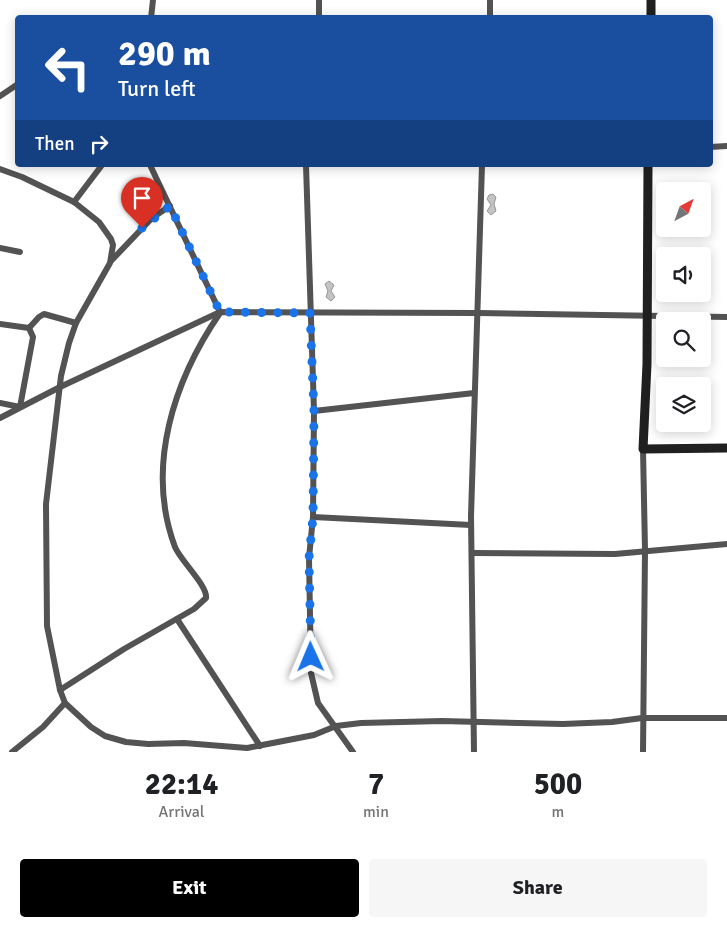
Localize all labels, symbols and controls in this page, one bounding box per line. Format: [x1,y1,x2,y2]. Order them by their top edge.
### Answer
text: 290 m [118,32,211,75]
icon: left [35,35,100,100]
text: Turn left [118,75,196,102]
icon: right [85,130,113,158]
text: Then [35,132,75,156]
pin [121,177,163,228]
north arrow [656,182,711,238]
map controls [656,182,711,432]
icon: arrive [128,184,156,212]
button: sound [656,247,711,302]
button: search [656,312,711,367]
button: layers [656,377,711,432]
position arrow [284,630,336,682]
text: 22:14 [145,766,218,803]
text: 7 [368,766,384,803]
text: 500 [534,766,582,803]
text: Arrival [158,802,205,822]
text: min [363,802,389,822]
text: m [552,802,564,822]
button: Exit [20,859,359,917]
button: Share [369,859,707,917]

